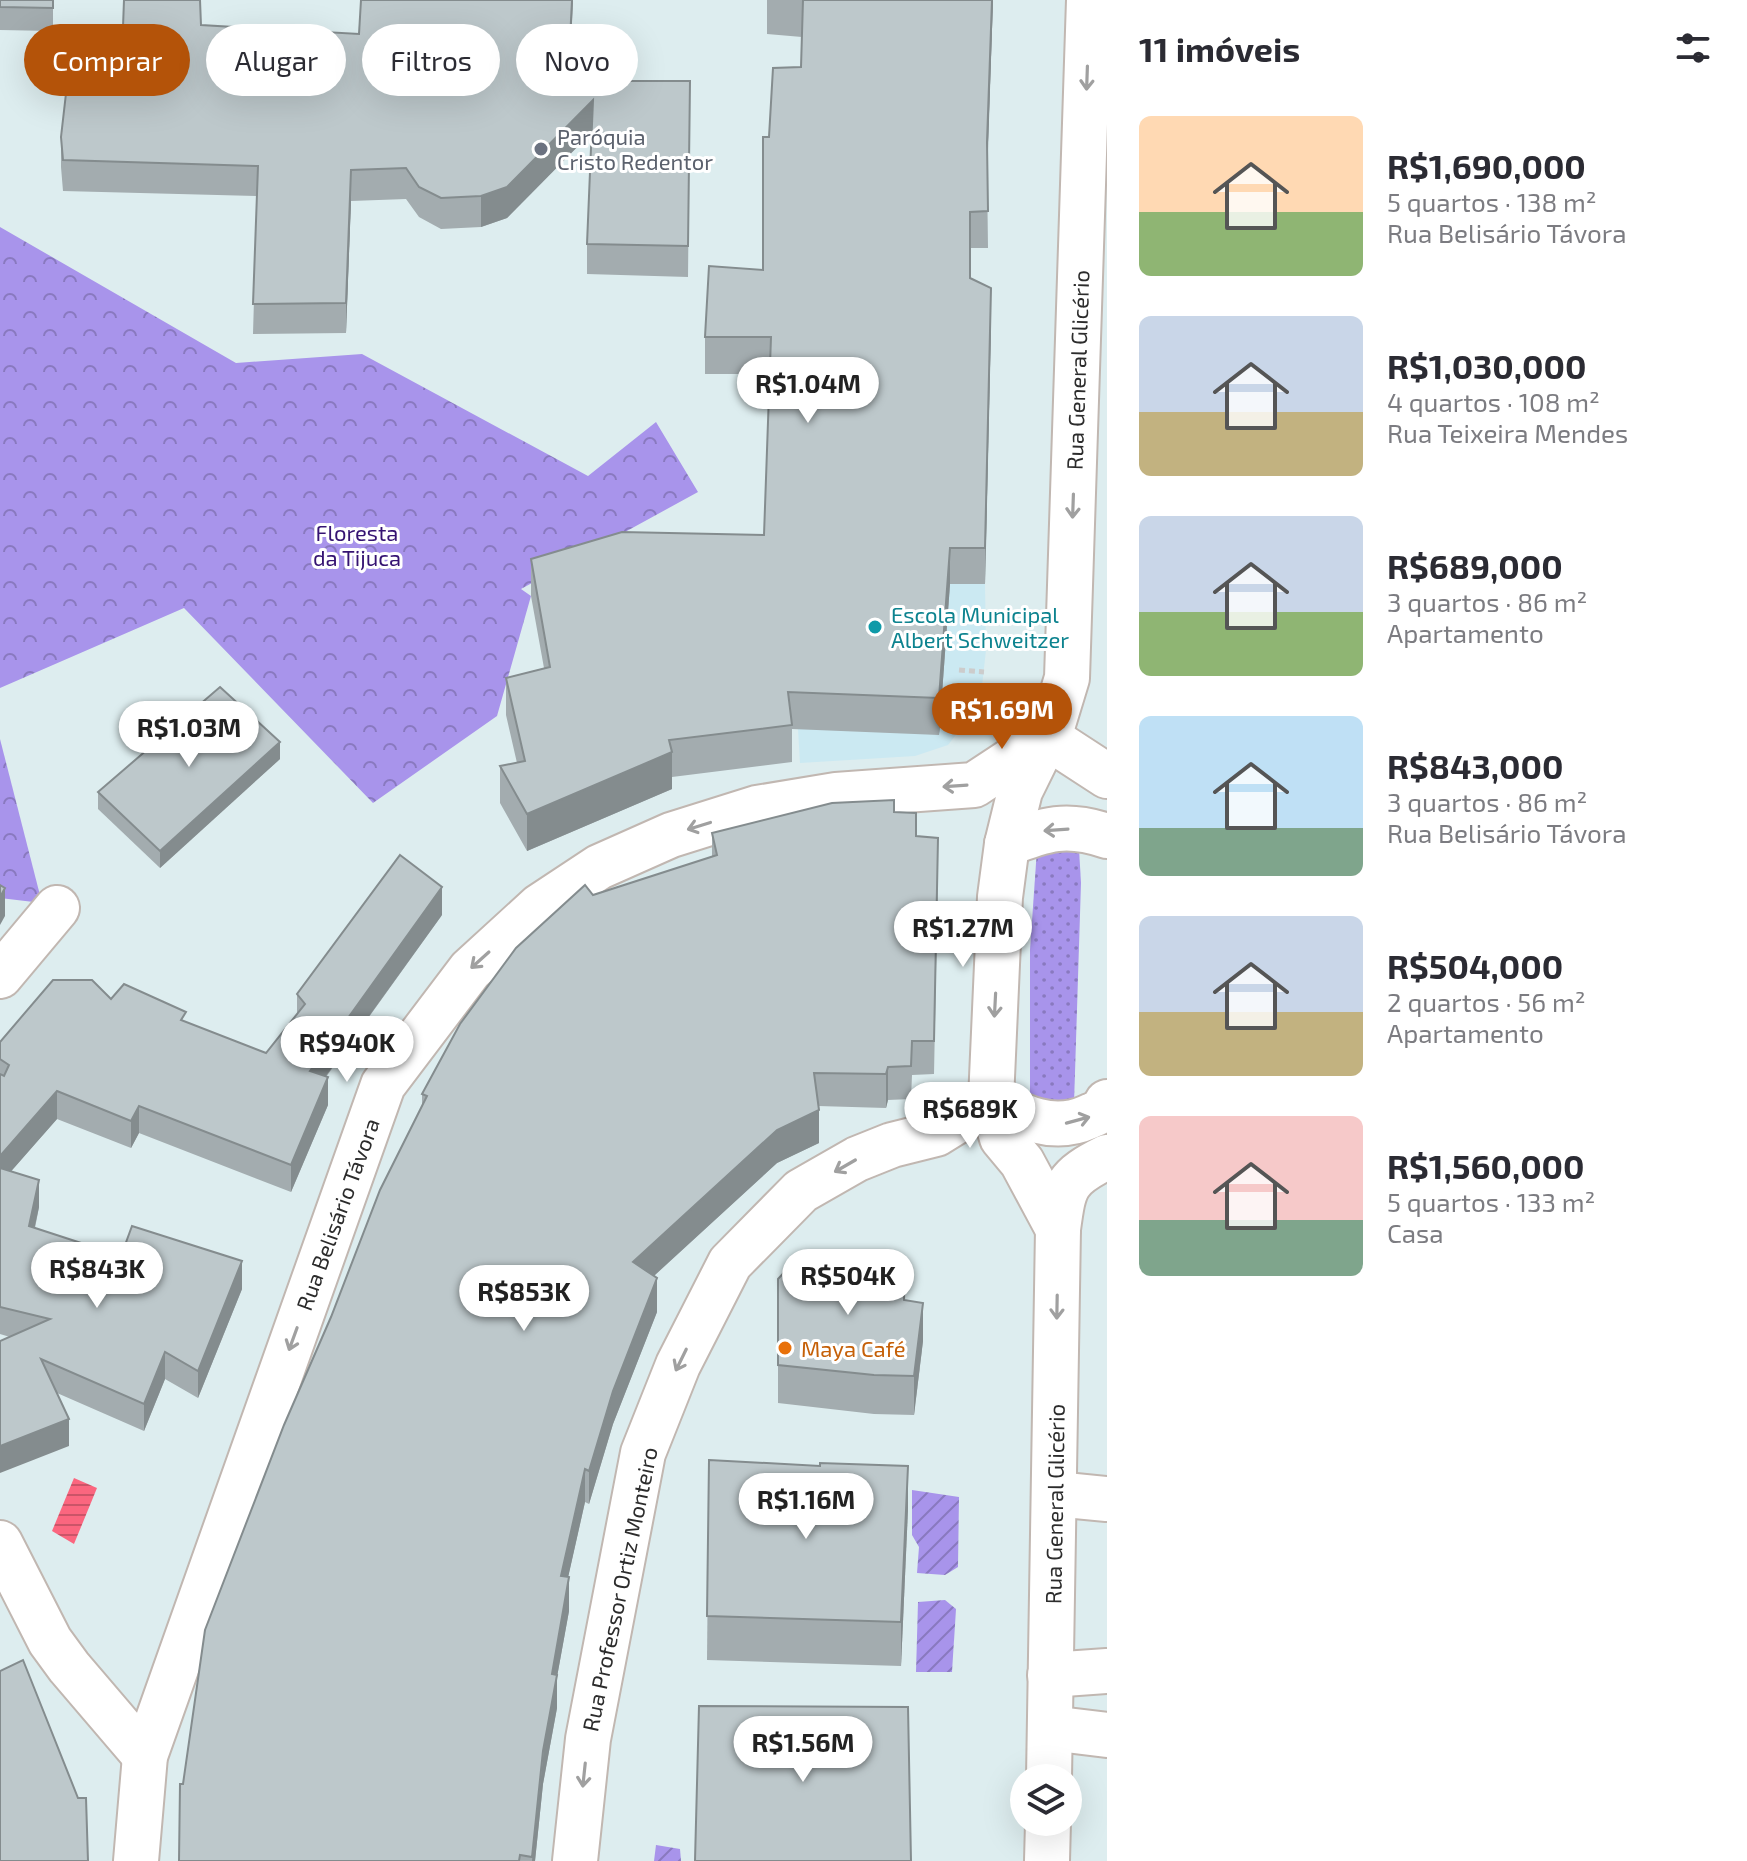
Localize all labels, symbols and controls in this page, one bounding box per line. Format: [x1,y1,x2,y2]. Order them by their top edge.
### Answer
chip: Comprar [24,24,190,96]
chip: Alugar [206,24,346,96]
chip: Filtros [362,24,500,96]
chip: Novo [516,24,638,96]
icon: filters [1671,26,1715,70]
text: 11 imóveis [1139,28,1300,69]
one-way arrow [1079,64,1094,91]
place label: Paróquia Cristo Redentor [557,123,713,174]
marker: Paróquia Cristo Redentor [532,140,550,158]
text: R$1,690,000 [1387,145,1586,186]
icon: home [1203,148,1299,244]
text: 5 quartos · 138 m² [1387,186,1597,217]
text: Rua Belisário Távora [1387,217,1627,248]
street label: Rua General Glicério [1061,270,1093,470]
text: R$1,030,000 [1387,345,1586,386]
icon: home [1203,348,1299,444]
pin: R$1.04M [734,357,882,425]
text: R$1.04M [755,367,861,398]
text: 4 quartos · 108 m² [1387,386,1600,417]
text: Rua Teixeira Mendes [1387,417,1628,448]
one-way arrow [1066,492,1081,519]
park label: Floresta da Tijuca [313,519,401,571]
text: R$689,000 [1387,545,1563,586]
icon: home [1203,548,1299,644]
text: 3 quartos · 86 m² [1387,586,1587,617]
place label: Escola Municipal Albert Schweitzer [891,601,1069,652]
text: Apartamento [1387,617,1544,648]
marker: Escola Municipal Albert Schweitzer [866,618,884,636]
pin: R$1.69M [928,683,1076,751]
text: R$1.69M [950,693,1054,724]
pin: R$1.03M [115,701,263,769]
text: R$1.03M [137,711,241,742]
text: R$843,000 [1387,745,1563,786]
icon: home [1203,748,1299,844]
one-way arrow [942,779,969,794]
text: 3 quartos · 86 m² [1387,786,1587,817]
text: Rua Belisário Távora [1387,817,1627,848]
one-way arrow [687,819,713,834]
one-way arrow [1044,823,1070,838]
pin: R$1.27M [889,901,1037,969]
text: R$1.27M [912,911,1014,942]
text: R$504,000 [1387,945,1563,986]
icon: home [1203,948,1299,1044]
one-way arrow [471,951,491,969]
text: 2 quartos · 56 m² [1387,986,1586,1017]
one-way arrow [988,991,1003,1018]
pin: R$940K [282,1016,412,1084]
text: Apartamento [1387,1017,1544,1048]
text: R$940K [299,1026,395,1057]
pin: R$689K [905,1082,1035,1150]
text: R$689K [922,1092,1018,1123]
one-way arrow [1064,1111,1090,1126]
street label: Rua Belisário Távora [290,1114,384,1314]
text: R$1,560,000 [1387,1145,1585,1186]
icon: home [1203,1148,1299,1244]
one-way arrow [833,1159,857,1174]
text: 5 quartos · 133 m² [1387,1186,1595,1217]
text: Casa [1387,1217,1444,1248]
pin: R$843K [32,1242,162,1310]
pin: R$504K [783,1249,913,1317]
text: R$843K [49,1252,145,1283]
text: R$504K [800,1259,896,1290]
pin: R$853K [459,1265,589,1333]
text: R$853K [477,1275,571,1306]
one-way arrow [1049,1293,1065,1320]
one-way arrow [284,1326,299,1351]
place label: Maya Café [801,1335,906,1361]
marker: Maya Café [776,1339,794,1357]
one-way arrow [673,1348,688,1372]
street label: Rua General Glicério [1039,1404,1069,1604]
street label: Rua Professor Ortiz Monteiro [576,1444,662,1734]
pin: R$1.16M [732,1473,880,1541]
text: R$1.16M [757,1483,855,1514]
pin: R$1.56M [729,1716,877,1784]
text: R$1.56M [752,1726,854,1757]
one-way arrow [577,1761,592,1788]
map controls [1010,1764,1082,1836]
button: layers [1010,1764,1082,1836]

